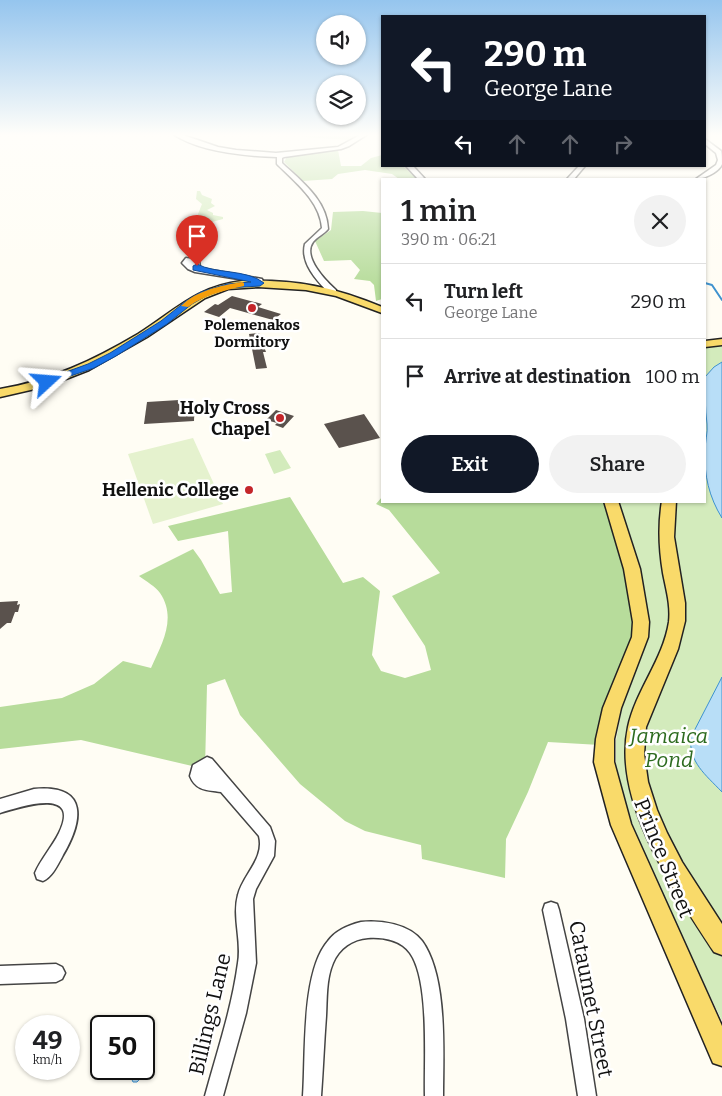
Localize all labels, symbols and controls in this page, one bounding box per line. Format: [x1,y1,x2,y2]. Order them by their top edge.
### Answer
map controls [316,15,366,125]
button: sound [316,15,366,65]
text: 290 m [484,33,586,75]
icon: left [401,35,466,100]
button: layers [316,75,366,125]
text: George Lane [484,75,612,102]
icon: left [450,130,478,158]
icon: ahead [503,130,531,158]
icon: ahead [556,130,584,158]
icon: right [609,130,637,158]
text: 1 min [401,193,476,229]
button: close [634,195,686,247]
pin [176,215,218,266]
icon: arrive [183,222,211,250]
text: 390 m · 06:21 [401,230,496,249]
text: Turn left [444,280,523,303]
icon: left [401,287,429,315]
text: 290 m [630,290,686,313]
marker: Polemenakos Dormitory [246,302,258,314]
text: George Lane [444,303,537,322]
place label: Polemenakos Dormitory [204,316,300,351]
position arrow [20,355,72,407]
icon: arrive [401,362,429,390]
text: Arrive at destination [444,365,631,388]
text: 100 m [646,365,700,388]
place label: Holy Cross Chapel [180,397,270,440]
marker: Holy Cross Chapel [274,412,286,424]
button: Exit [401,435,539,493]
button: Share [549,435,686,493]
place label: Hellenic College [102,479,239,501]
marker: Hellenic College [243,484,255,496]
park label: Jamaica Pond [628,723,708,773]
street label: Prince Street [628,795,700,922]
street label: Cataumet Street [563,918,619,1080]
street label: Billings Lane [183,950,237,1078]
speed limit sign: 50 [90,1015,155,1080]
text: 49 [32,1026,63,1056]
text: km/h [33,1053,62,1067]

